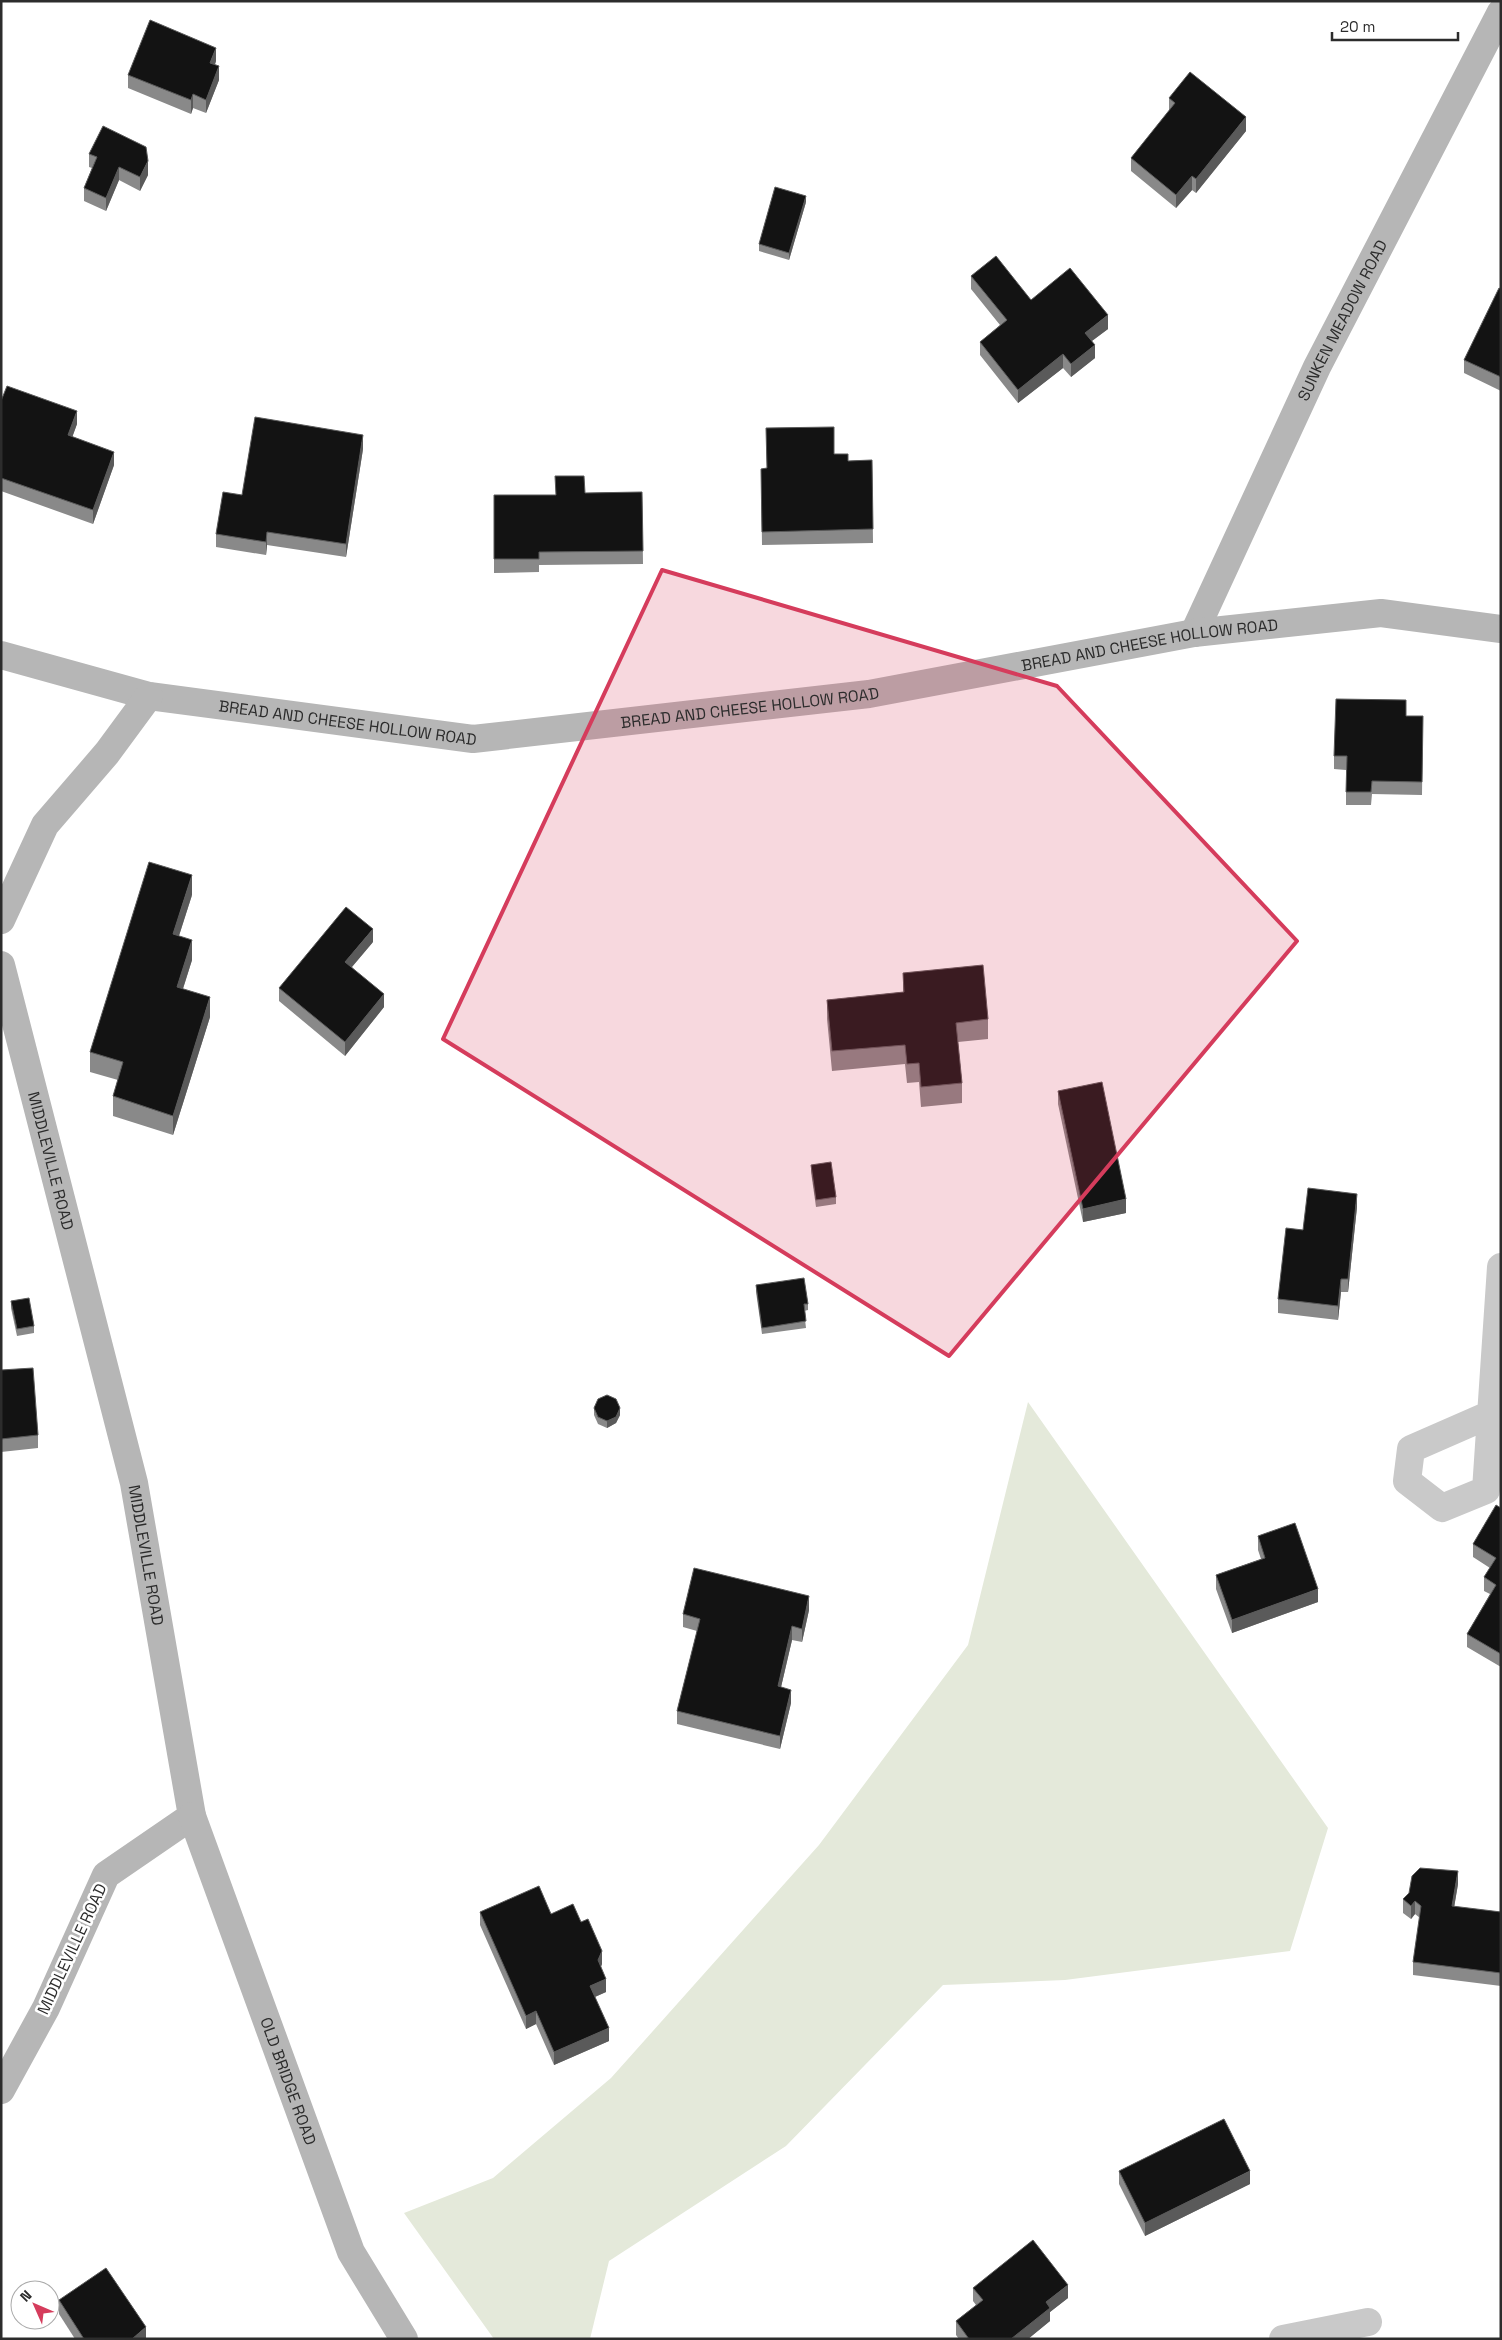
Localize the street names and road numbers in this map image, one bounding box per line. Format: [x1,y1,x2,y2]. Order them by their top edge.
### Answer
street label: SUNKEN MEADOW ROAD [1292,236,1392,404]
street label: BREAD AND CHEESE HOLLOW ROAD [1019,614,1279,676]
street label: BREAD AND CHEESE HOLLOW ROAD [619,682,881,733]
street label: BREAD AND CHEESE HOLLOW ROAD [217,695,478,750]
street label: MIDDLEVILLE ROAD [23,1089,79,1232]
street label: MIDDLEVILLE ROAD [124,1483,169,1627]
street label: MIDDLEVILLE ROAD [32,1880,112,2018]
street label: OLD BRIDGE ROAD [256,2014,322,2148]

